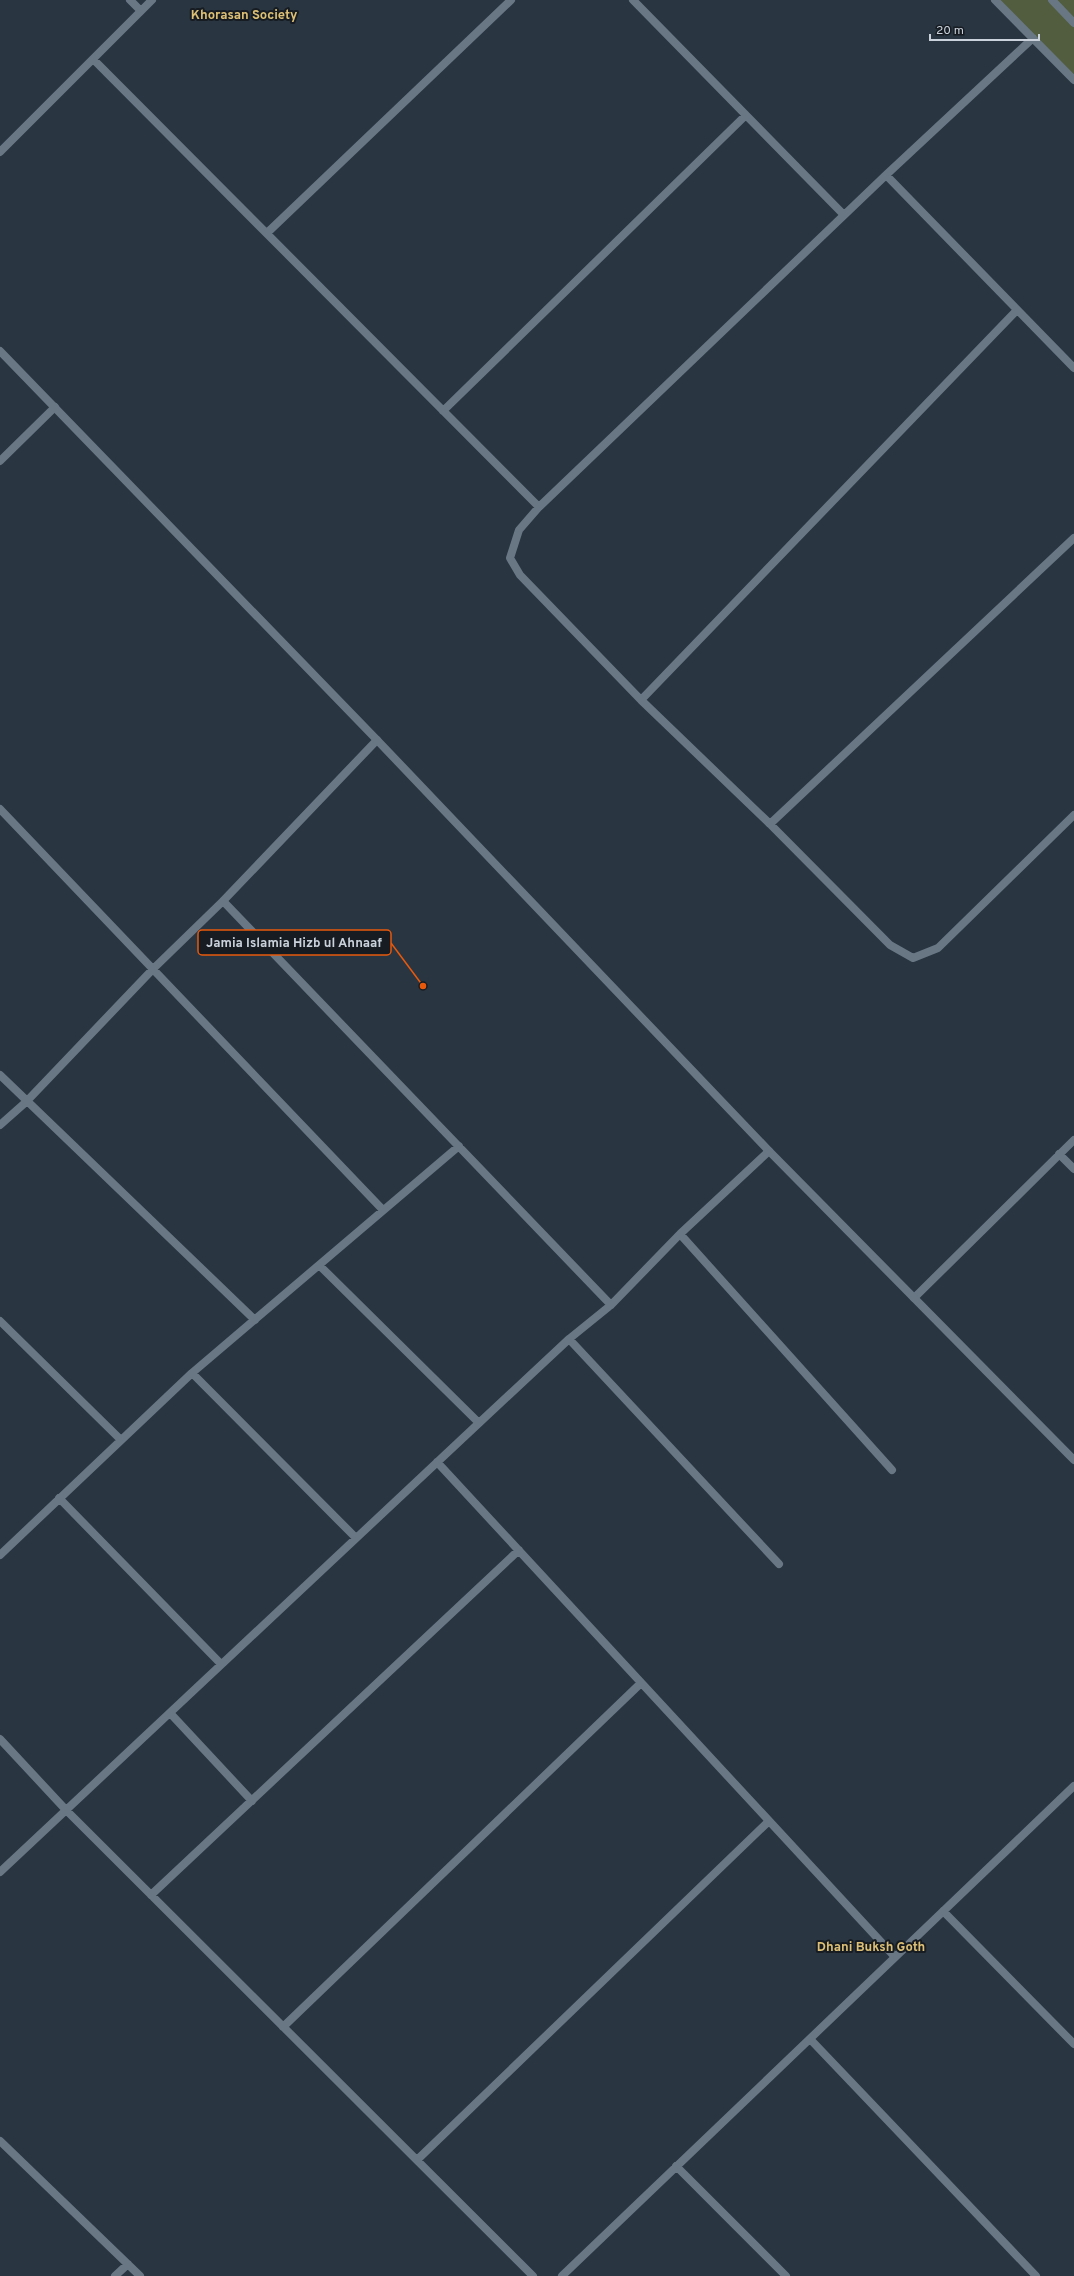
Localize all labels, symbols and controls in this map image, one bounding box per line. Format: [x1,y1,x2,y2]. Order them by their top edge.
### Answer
district label: Khorasan Society [191,8,298,24]
scale bar [930,16,1039,42]
text: 20 m [936,23,964,39]
callout: Jamia Islamia Hizb ul Ahnaaf [198,930,391,955]
text: Jamia Islamia Hizb ul Ahnaaf [206,936,382,952]
district label: Dhani Buksh Goth [817,1940,925,1956]

